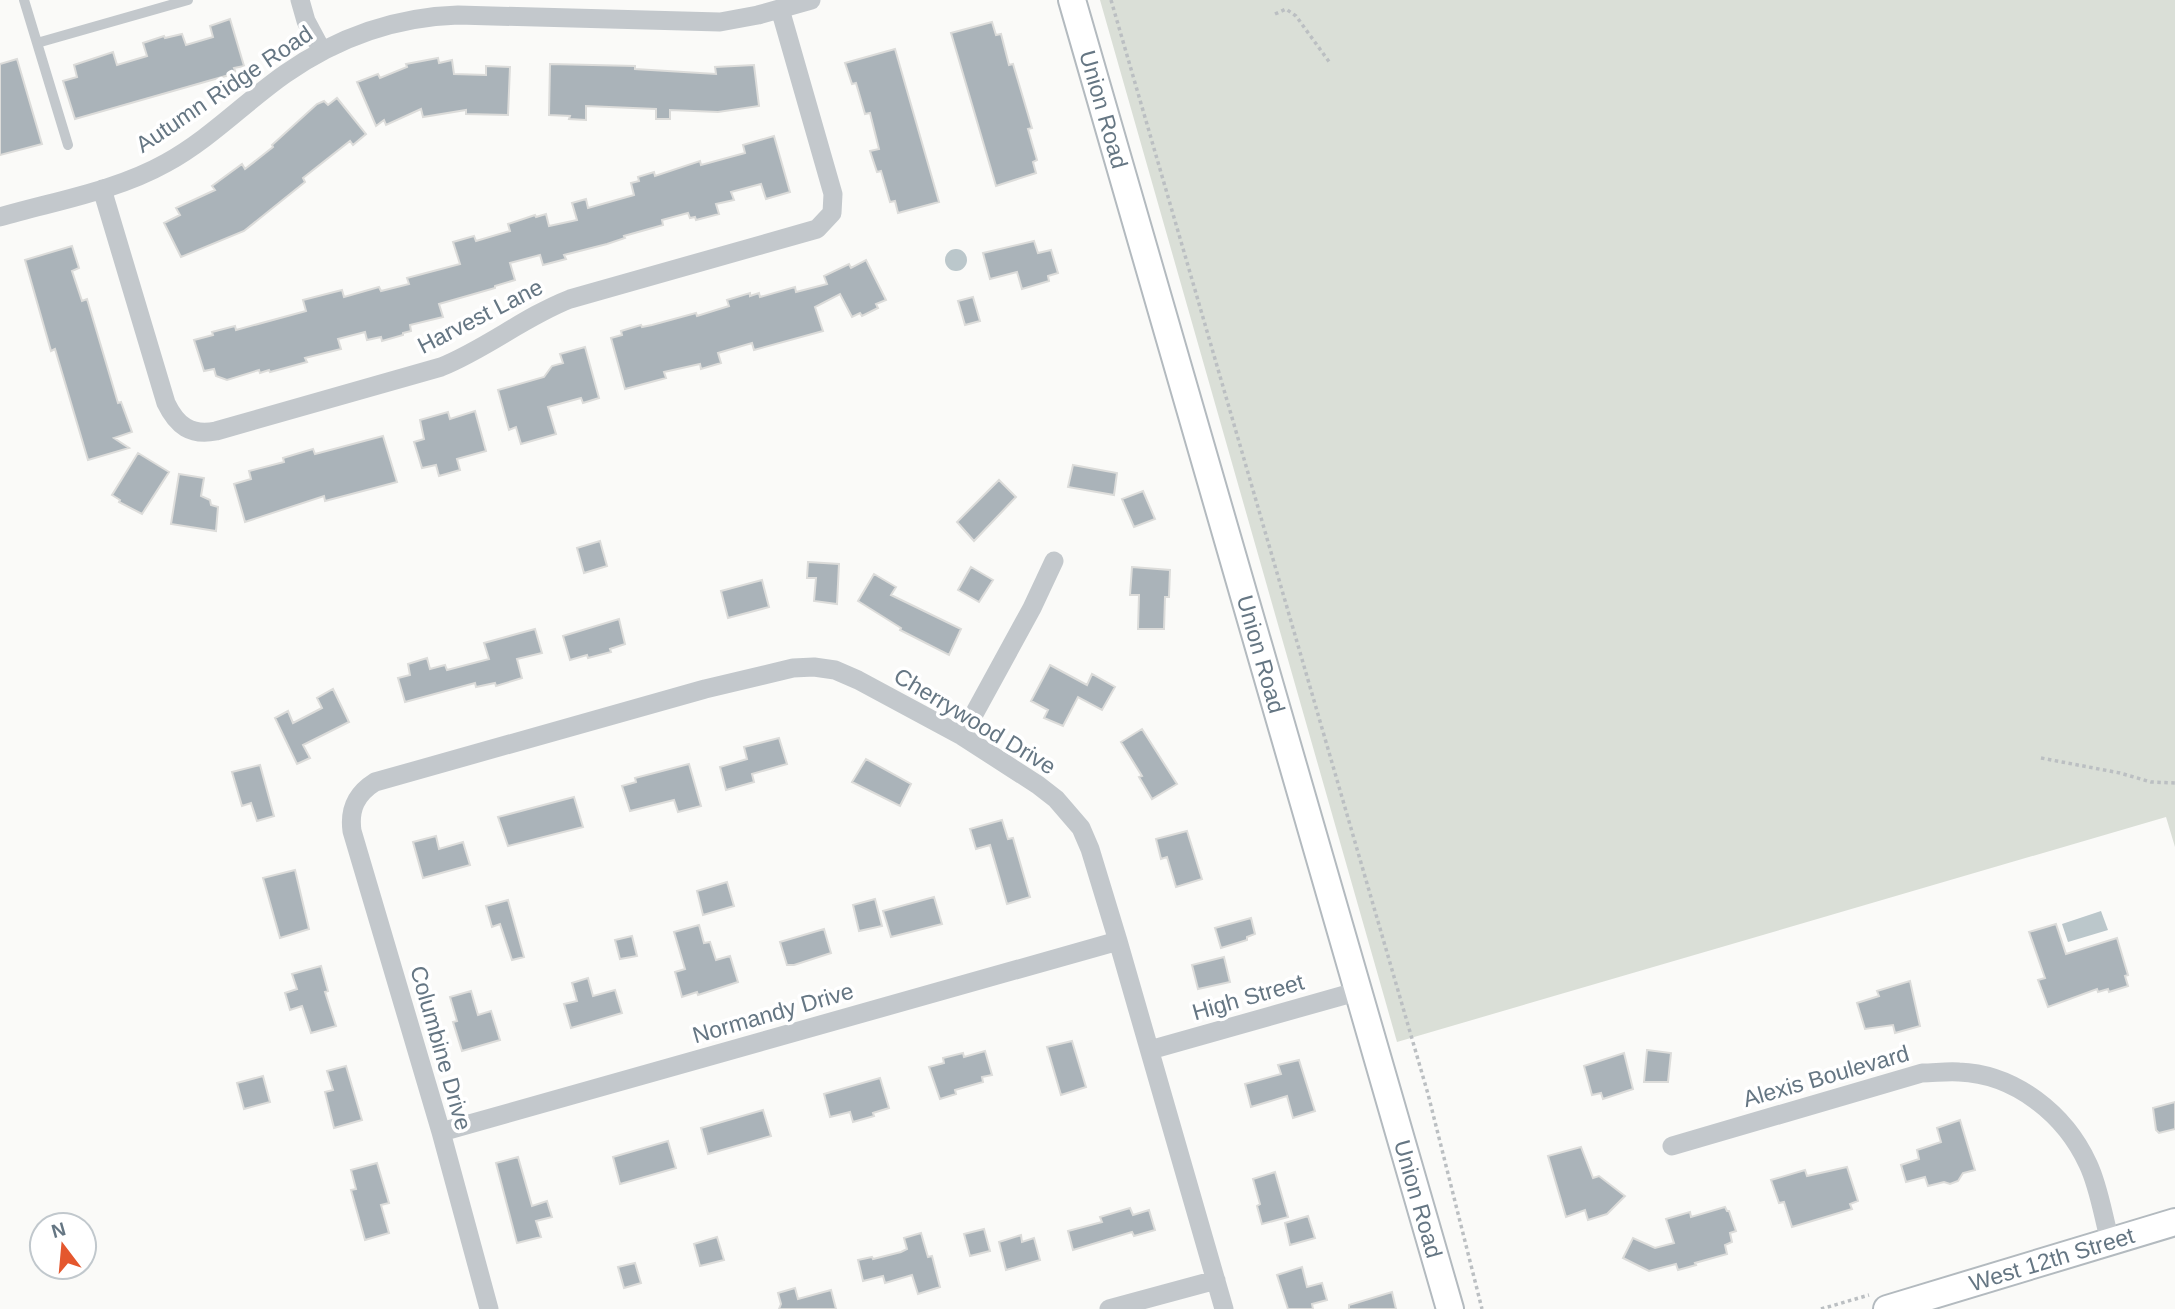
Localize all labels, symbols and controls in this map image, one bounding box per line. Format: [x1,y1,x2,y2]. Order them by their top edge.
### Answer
street label: Autumn Ridge Road [131,20,317,158]
street label: Union Road [1074,48,1133,172]
street label: Harvest Lane [413,273,547,359]
street label: Union Road [1232,592,1290,716]
street label: Cherrywood Drive [889,662,1061,780]
street label: Columbine Drive [405,963,477,1133]
street label: High Street [1189,968,1307,1025]
street label: Normandy Drive [690,978,856,1048]
street label: Alexis Boulevard [1740,1040,1912,1112]
street label: Union Road [1389,1137,1448,1261]
north arrow [28,1211,98,1281]
text: N [49,1218,68,1242]
street label: West 12th Street [1966,1222,2138,1296]

